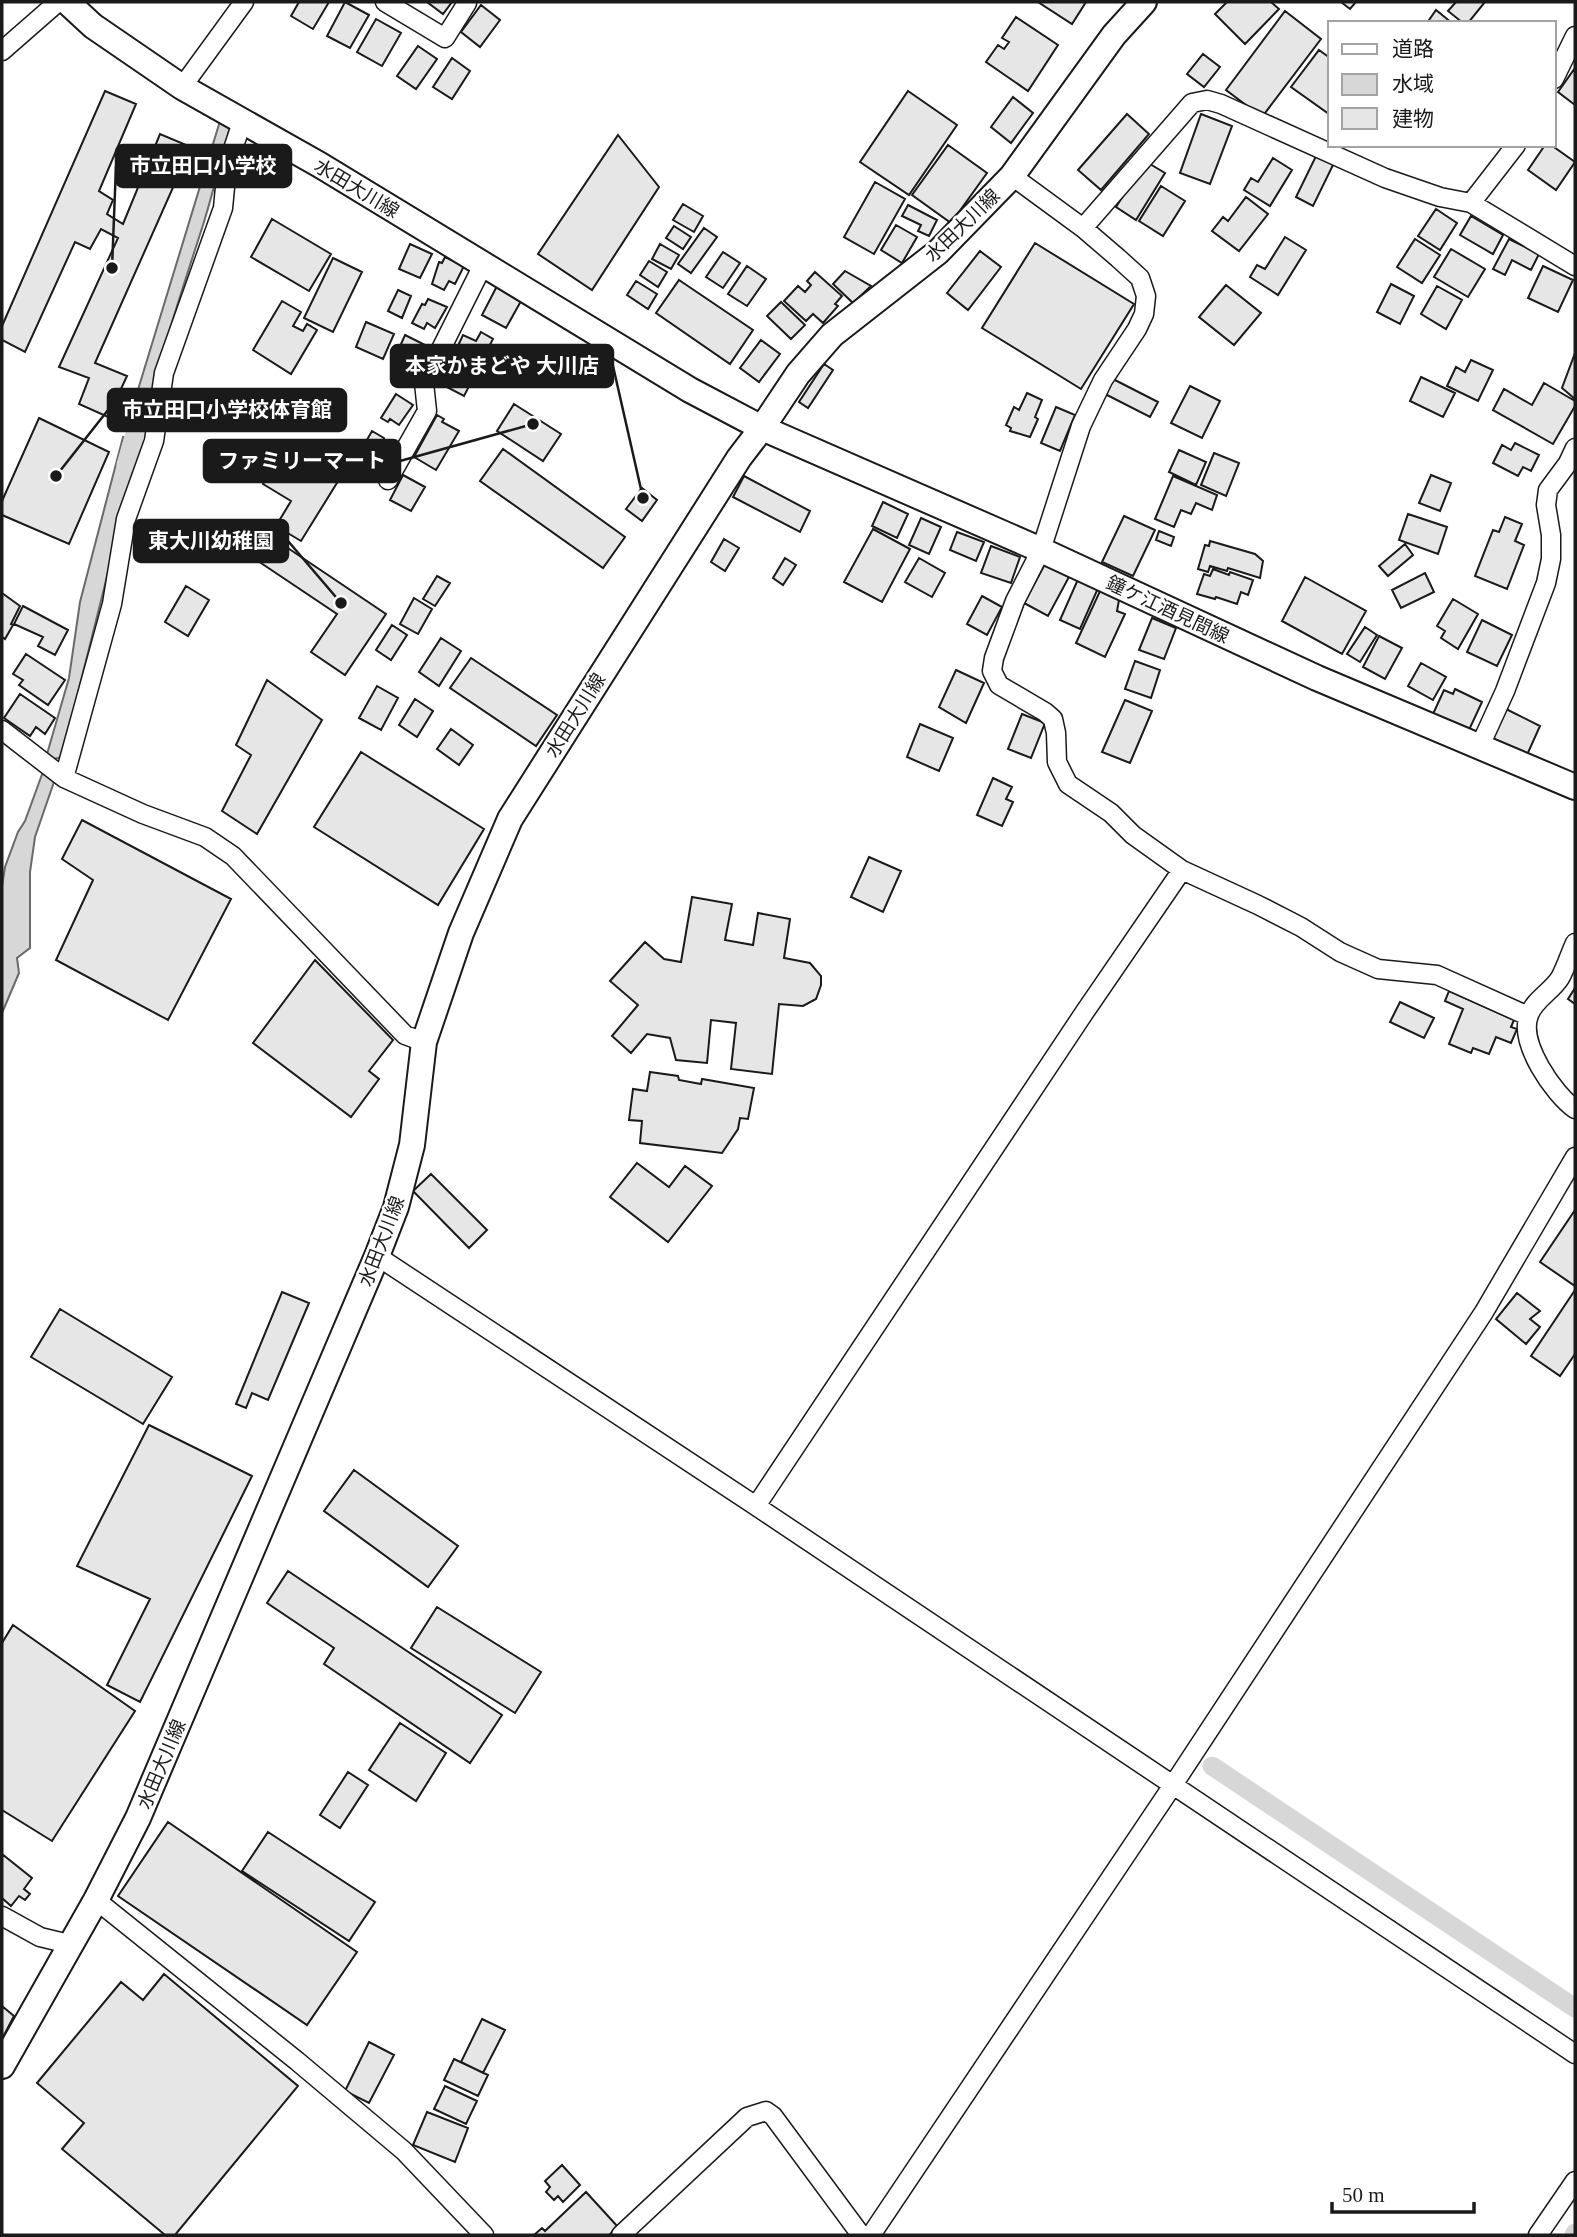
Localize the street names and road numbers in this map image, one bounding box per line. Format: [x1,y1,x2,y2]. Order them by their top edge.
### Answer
street label: 水田大川線 [311,155,403,222]
street label: 水田大川線 [921,185,1004,266]
street label: 鐘ケ江酒見間線 [1103,572,1233,647]
street label: 水田大川線 [541,669,610,761]
street label: 水田大川線 [355,1193,408,1289]
street label: 水田大川線 [133,1716,190,1812]

